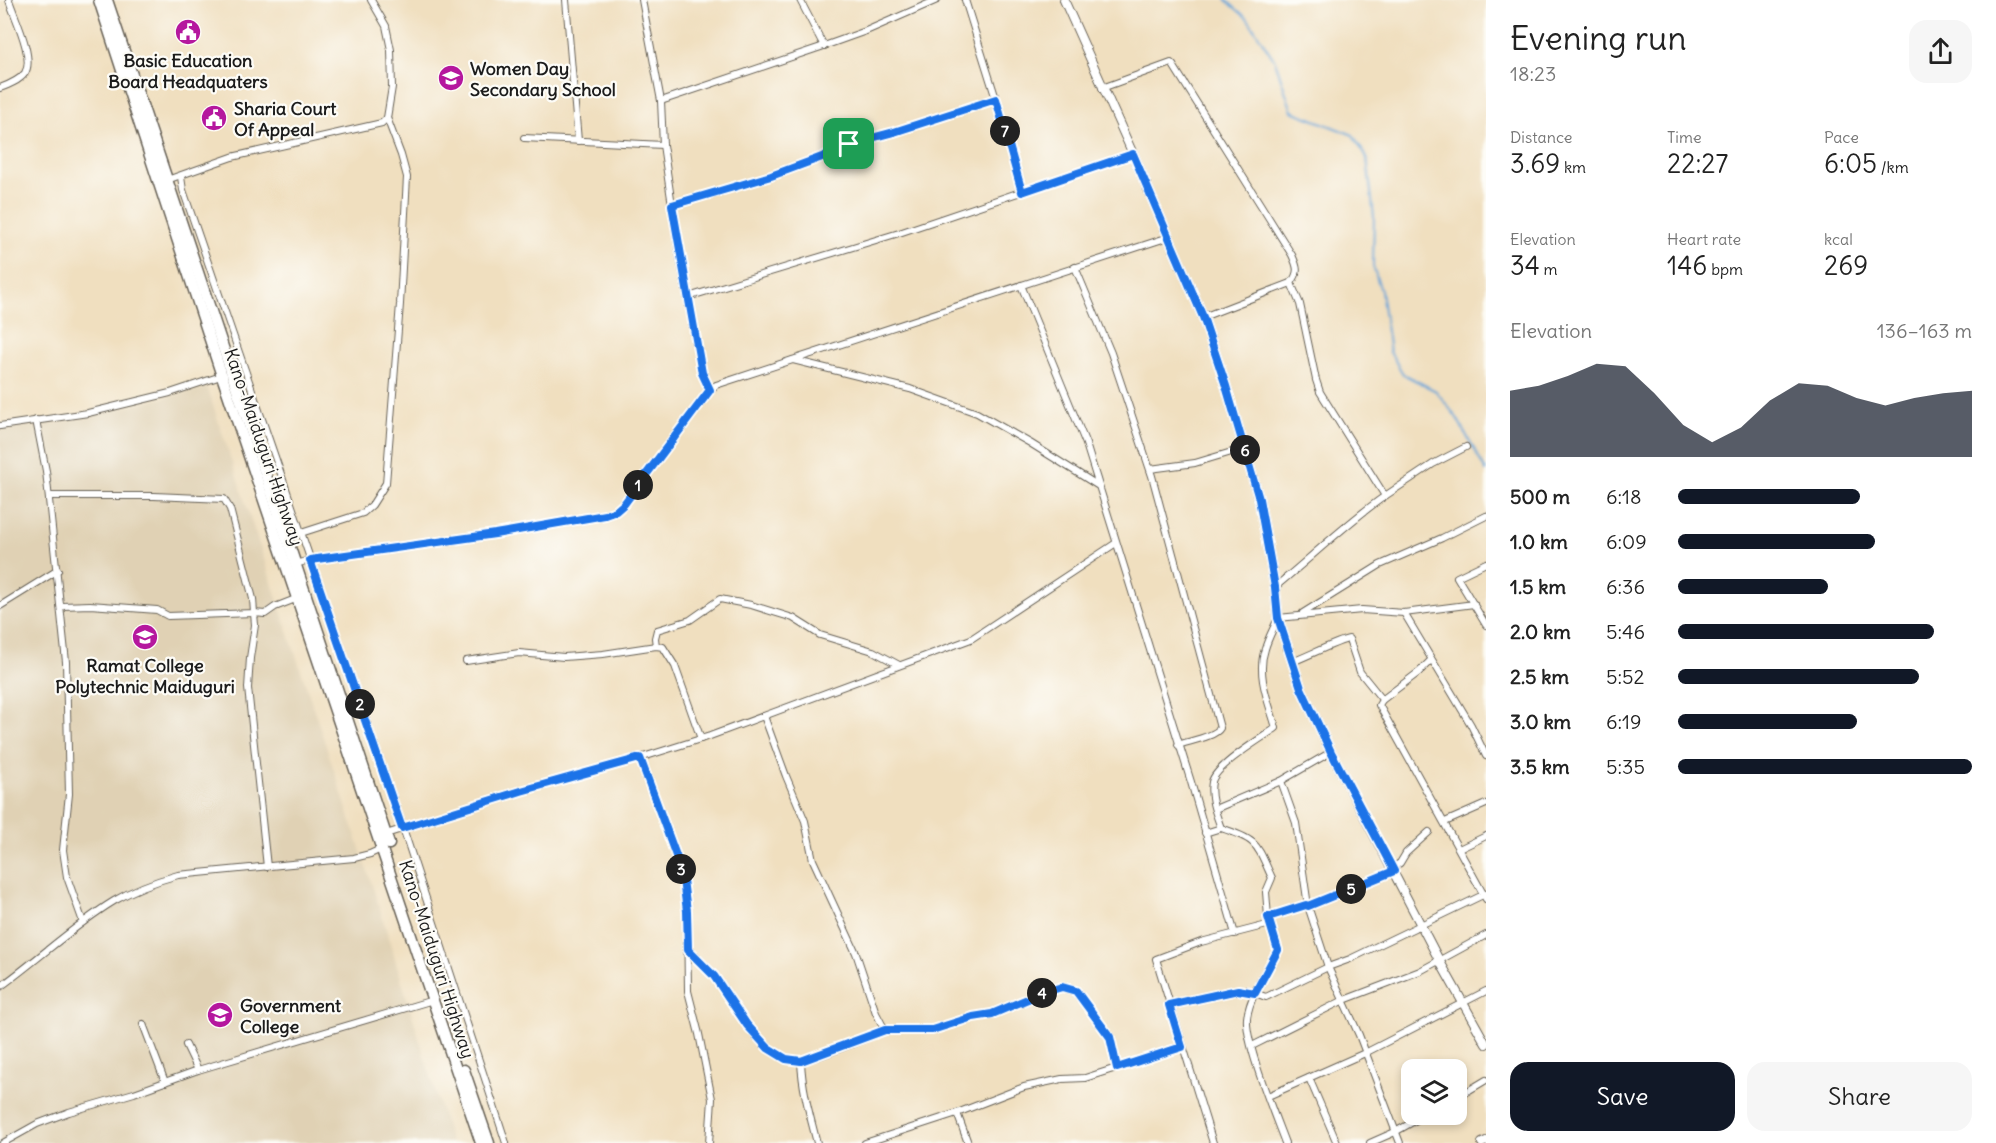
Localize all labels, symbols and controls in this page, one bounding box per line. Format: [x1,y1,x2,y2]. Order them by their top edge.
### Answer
public building icon: Basic Education Board Headquaters [173,17,203,47]
text: Evening run [1510,17,1686,59]
button: share [1909,20,1972,83]
place label: Basic Education Board Headquaters [108,49,268,93]
place label: Women Day Secondary School [470,57,616,101]
text: 18:23 [1510,61,1556,86]
school or university icon: Women Day Secondary School [436,63,466,93]
place label: Sharia Court Of Appeal [234,97,337,141]
public building icon: Sharia Court Of Appeal [199,103,229,133]
pin: 7 [990,116,1020,146]
pin [823,118,874,169]
text: 7 [1001,121,1009,141]
icon: arrive [832,127,865,160]
text: Distance [1510,127,1572,147]
text: Time [1667,127,1702,147]
text: Pace [1824,127,1859,147]
text: 3.69 [1510,147,1560,180]
text: 22:27 [1667,147,1728,180]
text: 6:05 [1824,147,1877,180]
text: km [1560,157,1586,177]
text: /km [1877,157,1909,177]
text: Elevation [1510,229,1576,249]
text: Heart rate [1667,229,1741,249]
text: kcal [1824,229,1853,249]
text: 34 [1510,249,1540,282]
text: 146 [1667,249,1707,282]
text: 269 [1824,249,1868,282]
text: m [1540,259,1558,279]
text: bpm [1707,259,1743,279]
text: Elevation [1510,318,1592,343]
text: 136–163 m [1877,318,1972,343]
street label: Kano-Maiduguri Highway [219,345,309,549]
pin: 6 [1230,435,1260,465]
text: 6 [1240,440,1250,460]
pin: 1 [623,470,653,500]
text: 1 [635,475,641,495]
text: 500 m [1510,484,1570,509]
text: 6:18 [1606,484,1642,509]
text: 1.0 km [1510,529,1568,554]
text: 6:09 [1606,529,1647,554]
text: 1.5 km [1510,574,1566,599]
text: 6:36 [1606,574,1645,599]
text: 2.0 km [1510,619,1571,644]
text: 5:46 [1606,619,1645,644]
school or university icon: Ramat College Polytechnic Maiduguri [130,622,160,652]
place label: Ramat College Polytechnic Maiduguri [55,654,235,698]
text: 2.5 km [1510,664,1569,689]
text: 5:52 [1606,664,1644,689]
pin: 2 [345,689,375,719]
text: 2 [356,694,364,714]
text: 3.0 km [1510,709,1571,734]
text: 6:19 [1606,709,1642,734]
text: 3.5 km [1510,754,1570,779]
text: 5:35 [1606,754,1645,779]
pin: 3 [666,854,696,884]
street label: Kano-Maiduguri Highway [394,857,480,1061]
text: 3 [676,859,686,879]
pin: 5 [1336,874,1366,904]
text: 5 [1346,879,1356,899]
pin: 4 [1027,978,1057,1008]
text: 4 [1037,983,1047,1003]
place label: Government College [240,994,342,1038]
school or university icon: Government College [205,1000,235,1030]
map controls [1401,1059,1467,1125]
button: layers [1401,1059,1467,1125]
button: Save [1510,1062,1735,1131]
button: Share [1747,1062,1972,1131]

